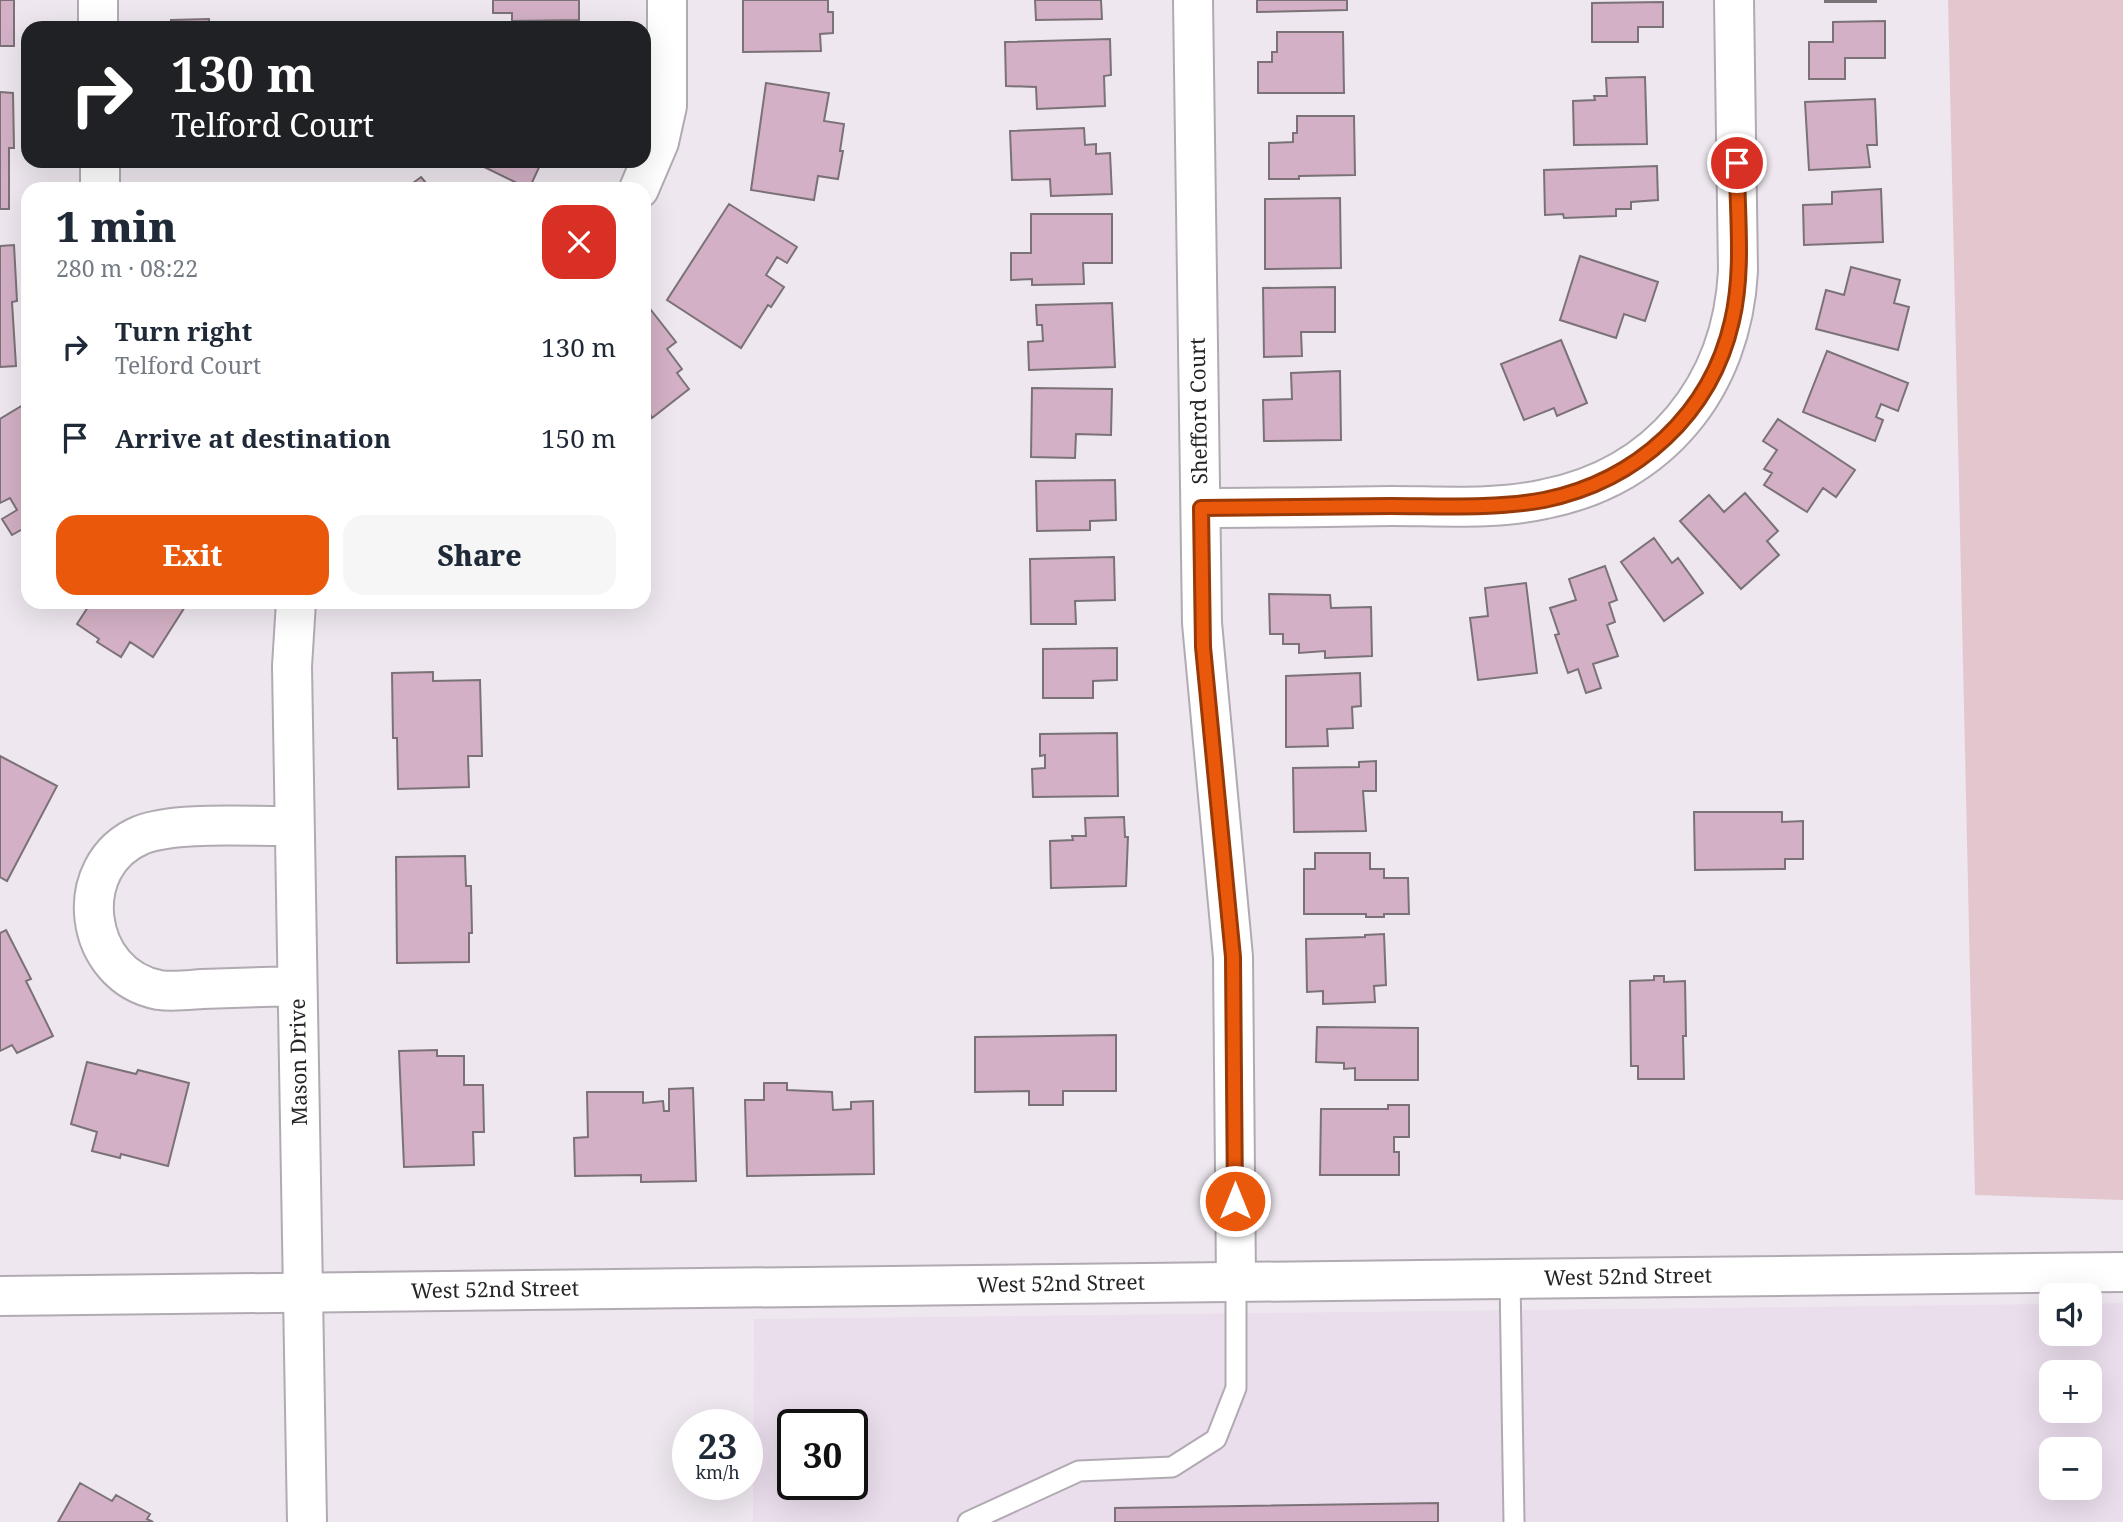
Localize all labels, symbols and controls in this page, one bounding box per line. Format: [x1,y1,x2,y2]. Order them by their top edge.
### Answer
text: 130 m [171,40,315,106]
icon: right [56,49,147,140]
text: Telford Court [171,103,374,146]
pin [1707,133,1767,193]
icon: arrive [1718,144,1756,182]
text: 1 min [56,197,177,254]
button: close [542,205,616,279]
text: 280 m · 08:22 [56,252,198,284]
text: Turn right [115,313,252,349]
icon: right [56,328,94,366]
text: 130 m [541,329,616,365]
street label: Shefford Court [1183,337,1213,485]
text: Telford Court [115,349,261,381]
icon: arrive [56,419,94,457]
text: Arrive at destination [115,420,391,456]
text: 150 m [541,420,616,456]
button: Exit [56,515,329,595]
button: Share [343,515,616,595]
street label: Mason Drive [283,998,313,1126]
position arrow [1198,1164,1272,1238]
street label: West 52nd Street [1544,1261,1712,1291]
street label: West 52nd Street [977,1268,1145,1298]
street label: West 52nd Street [411,1274,579,1304]
map controls [2039,1283,2102,1500]
button: sound [2039,1283,2102,1346]
button: + [2039,1360,2102,1423]
speed limit sign: 30 [777,1409,868,1500]
text: 23 [698,1422,737,1469]
button: − [2039,1437,2102,1500]
text: km/h [695,1460,740,1484]

